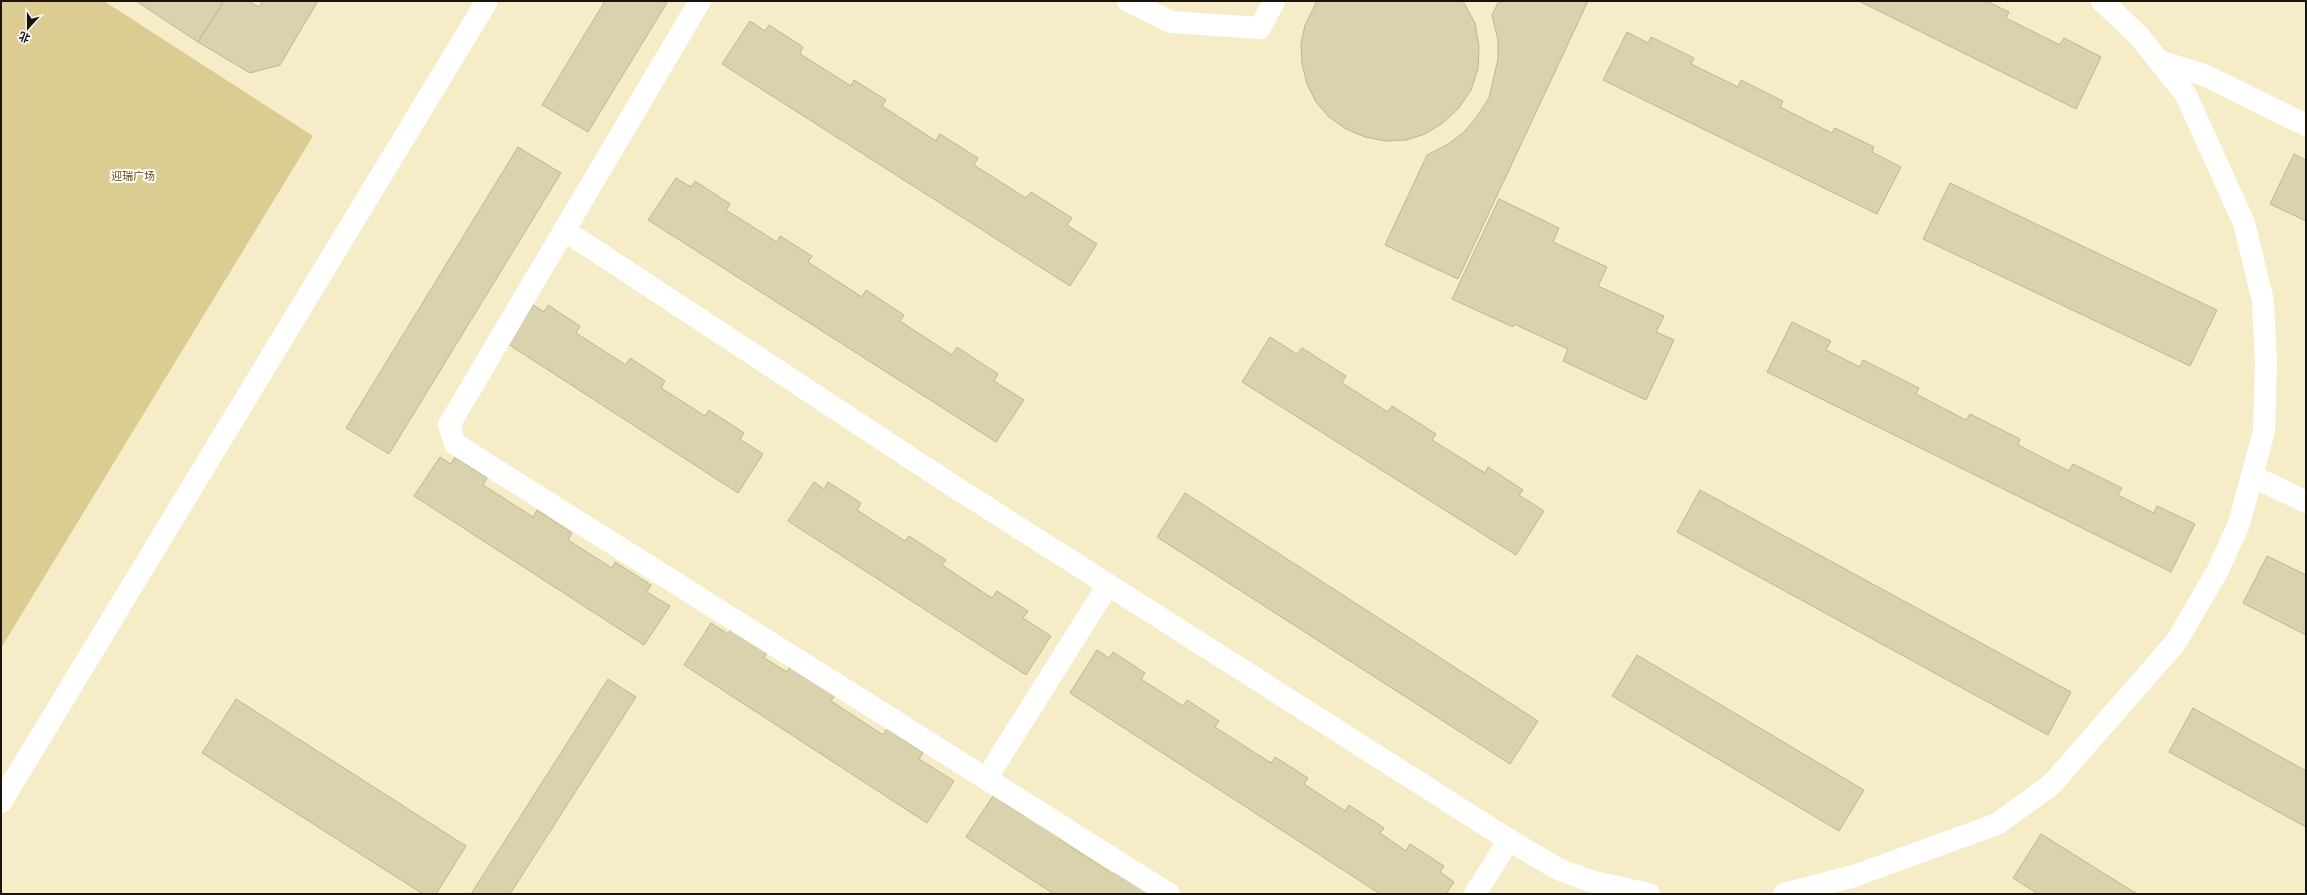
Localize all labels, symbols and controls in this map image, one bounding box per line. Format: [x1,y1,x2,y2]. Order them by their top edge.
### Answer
north arrow [8,8,48,48]
text: 北 [17,28,32,45]
park label: 迎瑞广场 [111,170,155,184]

